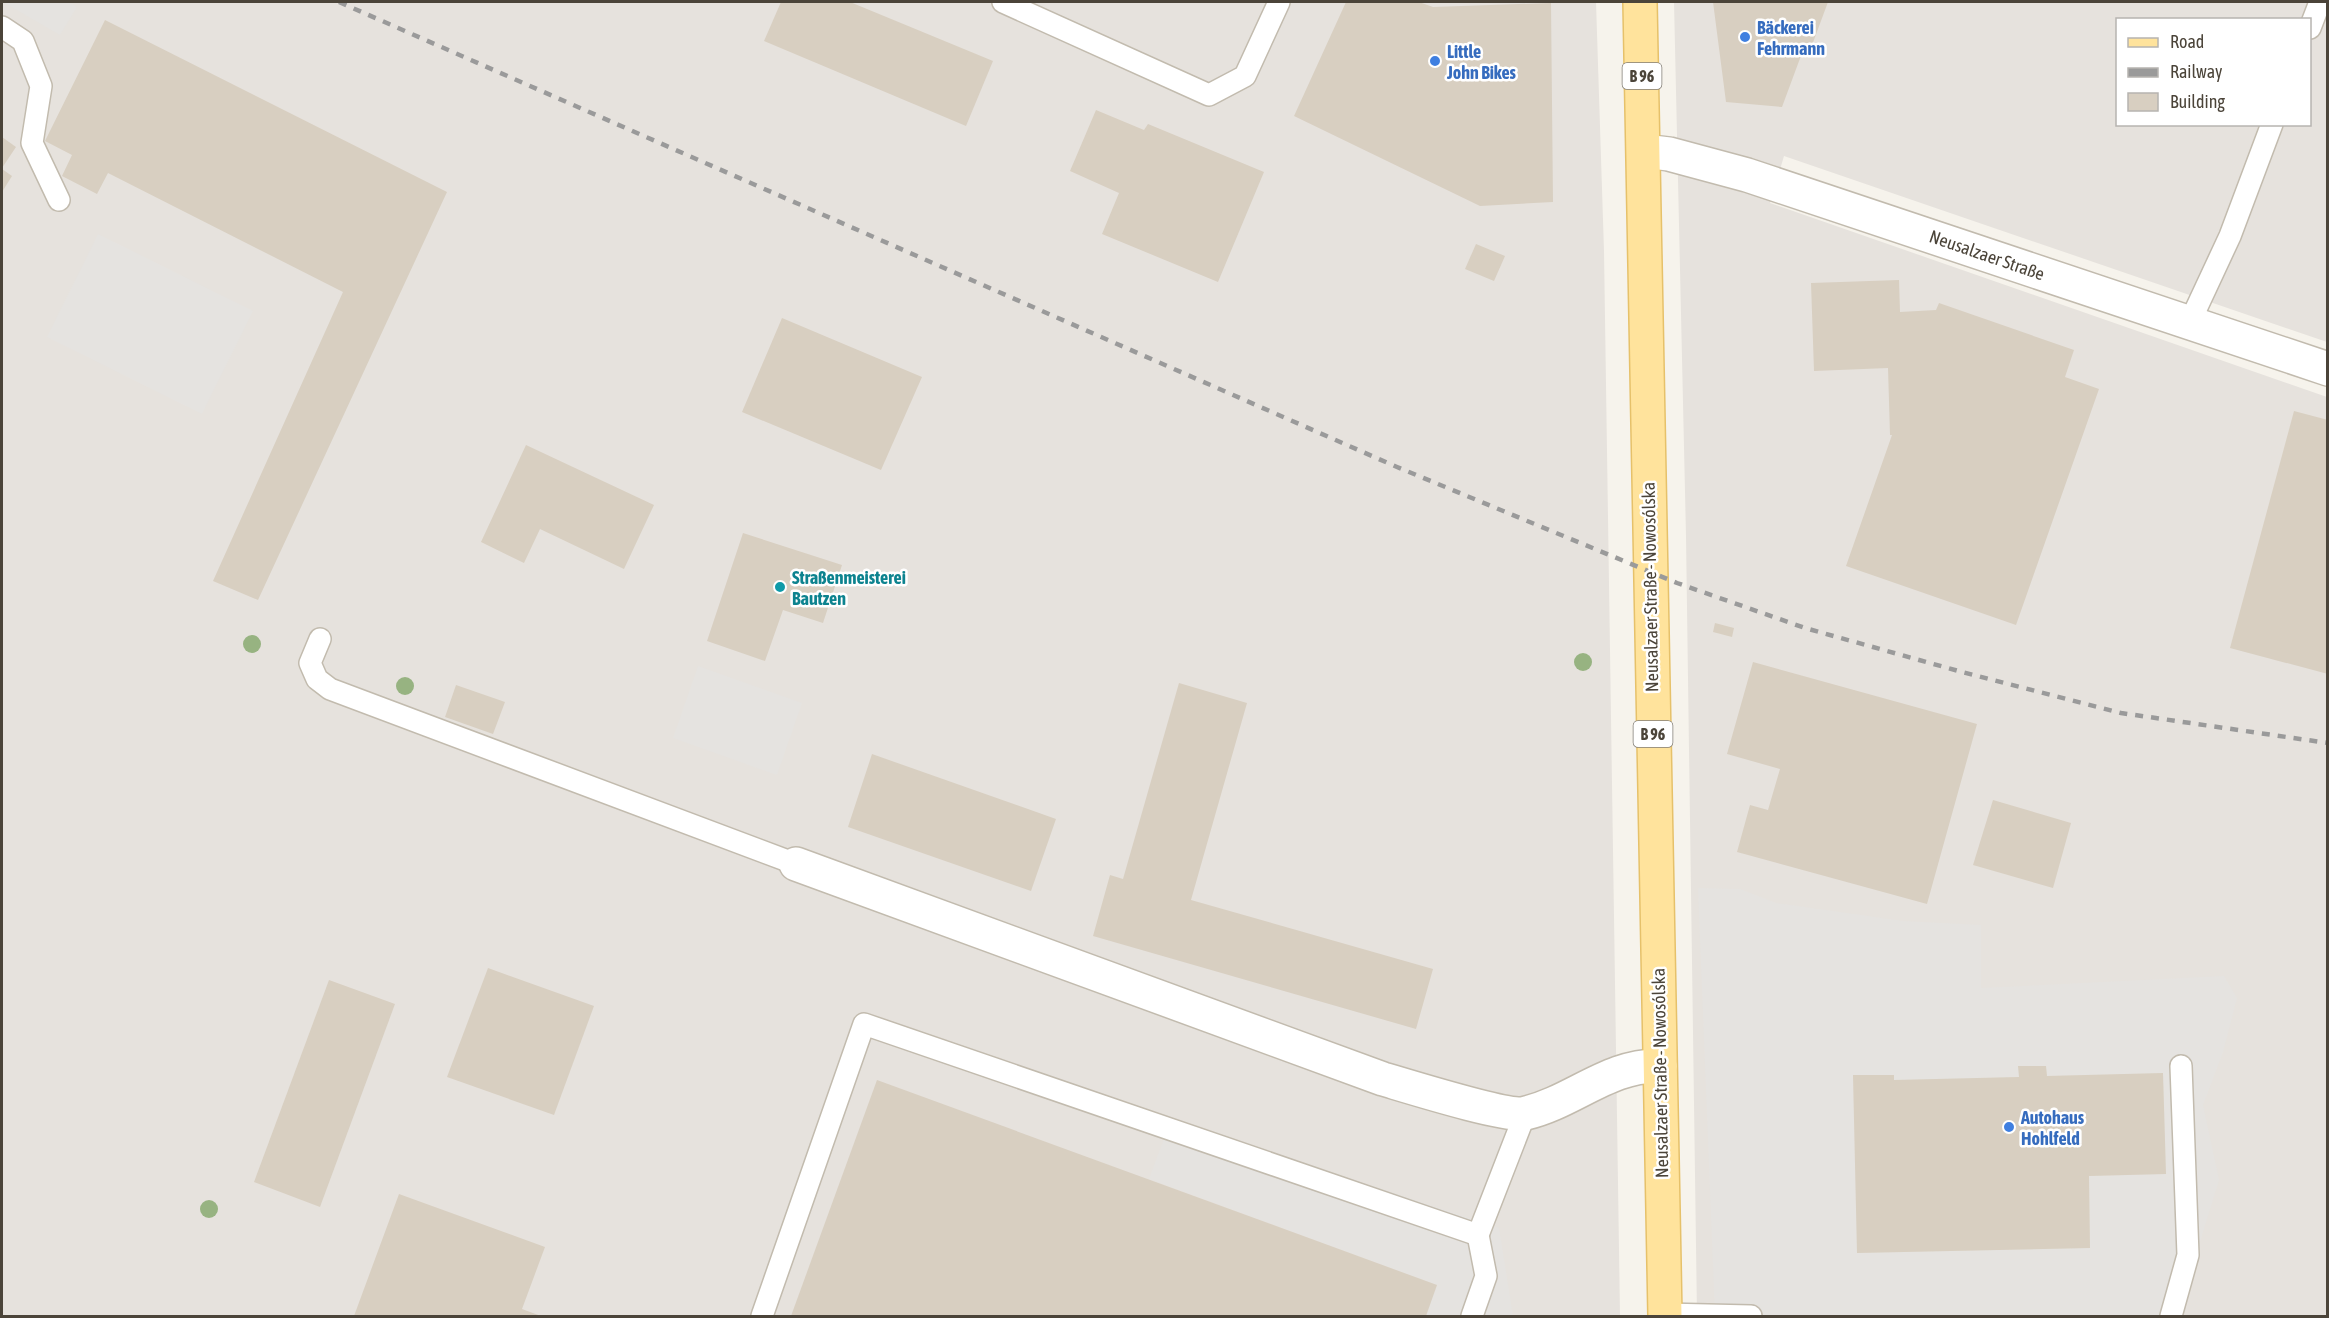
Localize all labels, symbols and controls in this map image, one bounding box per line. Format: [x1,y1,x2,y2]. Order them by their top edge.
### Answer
place label: Bäckerei Fehrmann [1757,17,1825,59]
legend [2116,18,2311,126]
marker: Bäckerei Fehrmann [1738,30,1752,44]
text: Road [2170,31,2204,52]
place label: Little John Bikes [1446,41,1517,83]
marker: Little John Bikes [1428,54,1442,68]
text: Railway [2170,61,2222,82]
road number: B 96 [1622,63,1662,89]
text: Building [2170,91,2225,112]
street label: Neusalzaer Straße [1927,225,2047,285]
street label: Neusalzaer Straße - Nowosólska [1638,482,1662,692]
place label: Straßenmeisterei Bautzen [792,567,906,609]
marker: Straßenmeisterei Bautzen [773,580,787,594]
road number: B 96 [1634,721,1672,747]
street label: Neusalzaer Straße - Nowosólska [1648,968,1672,1178]
place label: Autohaus Hohlfeld [2020,1107,2085,1149]
marker: Autohaus Hohlfeld [2002,1120,2016,1134]

